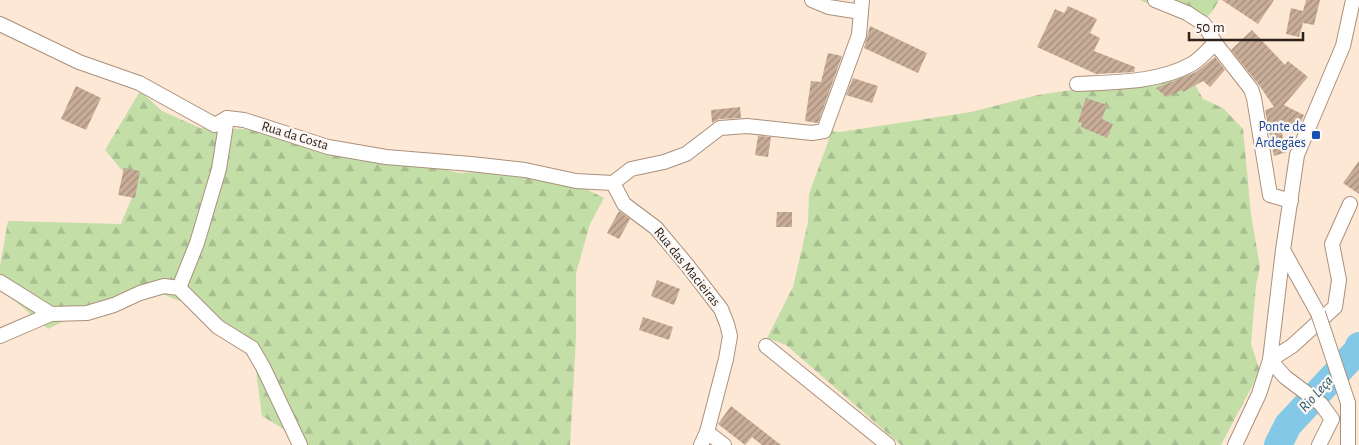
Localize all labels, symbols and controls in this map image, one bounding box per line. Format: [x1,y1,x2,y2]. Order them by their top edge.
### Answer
scale bar [1189,10,1303,42]
text: 50 m [1196,20,1225,35]
street label: Rua da Costa [260,119,331,153]
place label: Ponte de Ardegães [1255,120,1306,150]
marker: Ponte de Ardegães [1310,129,1322,141]
street label: Rua das Macieiras [651,225,723,309]
water label: Rio Leça [1296,373,1336,415]

